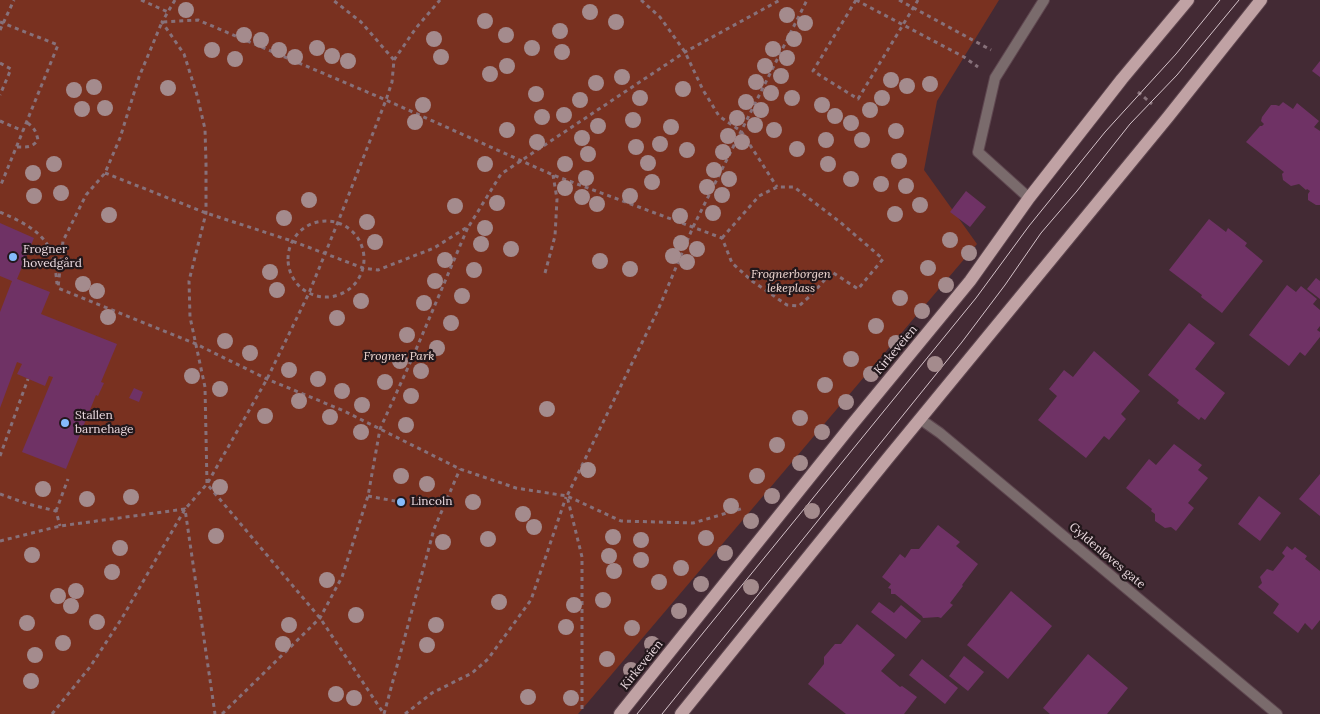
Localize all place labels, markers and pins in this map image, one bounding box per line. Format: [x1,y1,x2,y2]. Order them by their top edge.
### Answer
place label: Frogner hovedgård [23,243,82,271]
marker: Frogner hovedgård [7,251,19,263]
place label: Stallen barnehage [75,409,134,437]
marker: Stallen barnehage [59,417,71,429]
place label: Lincoln [411,495,452,509]
marker: Lincoln [395,496,407,508]

